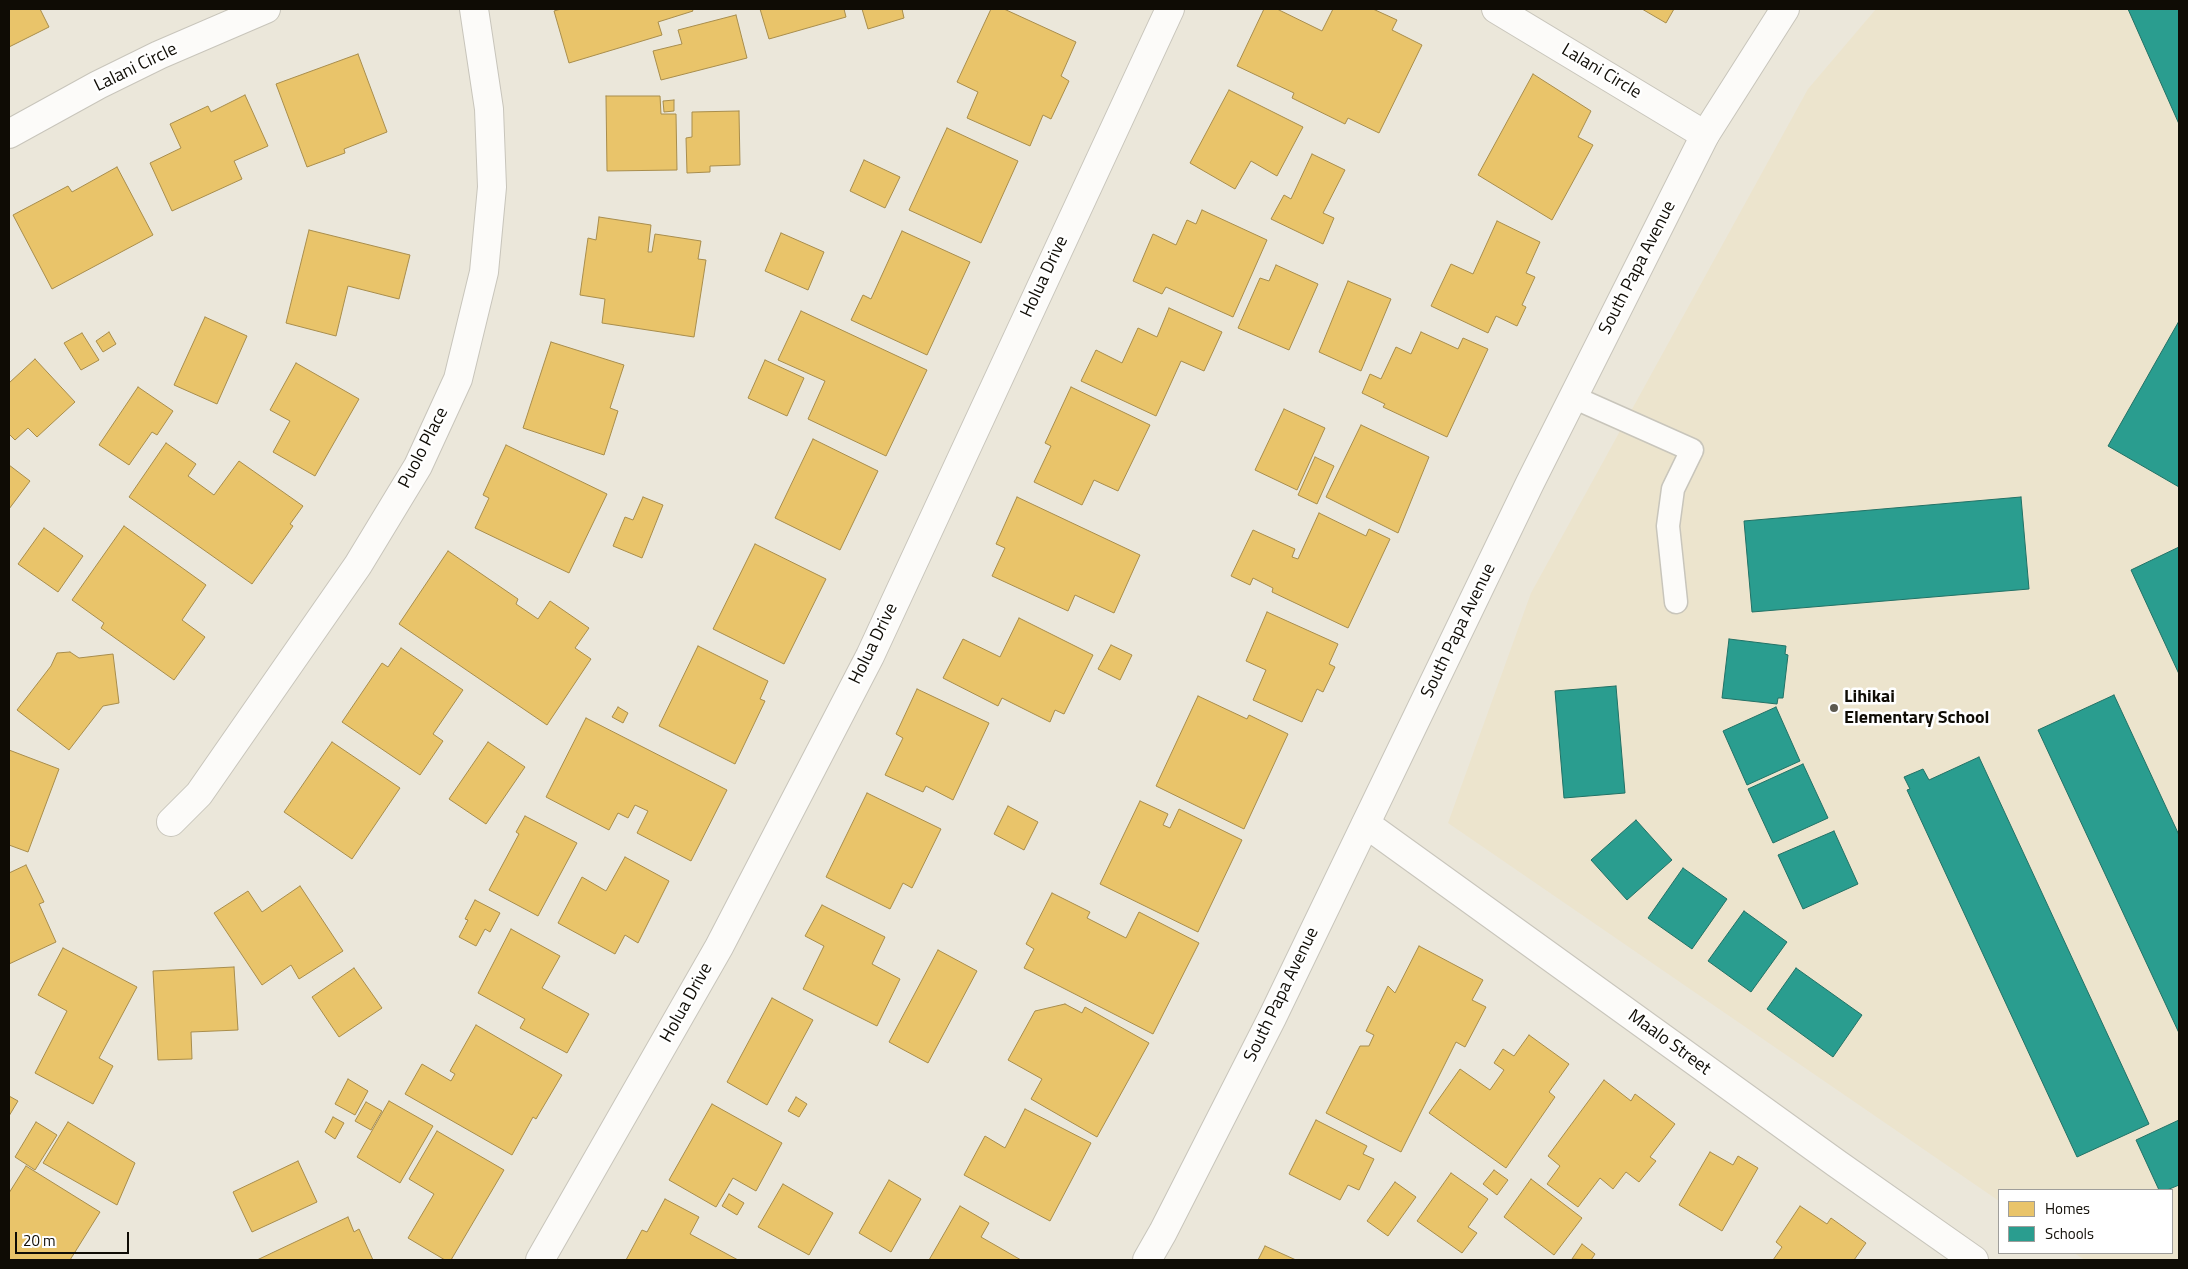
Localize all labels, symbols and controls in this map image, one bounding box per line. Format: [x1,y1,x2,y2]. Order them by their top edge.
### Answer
street label: Lalani Circle [91,39,181,97]
street label: Lalani Circle [1557,40,1645,104]
street label: South Papa Avenue [1595,198,1681,338]
street label: Holua Drive [1017,233,1073,321]
street label: Puolo Place [394,404,454,492]
street label: South Papa Avenue [1417,560,1501,702]
street label: Holua Drive [845,600,903,688]
place label: Lihikai Elementary School [1844,687,1989,730]
marker: Lihikai Elementary School [1828,702,1840,714]
street label: South Papa Avenue [1240,924,1324,1066]
street label: Holua Drive [656,959,718,1047]
street label: Maalo Street [1623,1006,1715,1080]
legend [1998,1189,2173,1254]
text: Homes [2045,1197,2090,1220]
scale bar [18,1222,131,1254]
text: Schools [2045,1222,2094,1245]
text: 20 m [23,1229,56,1252]

